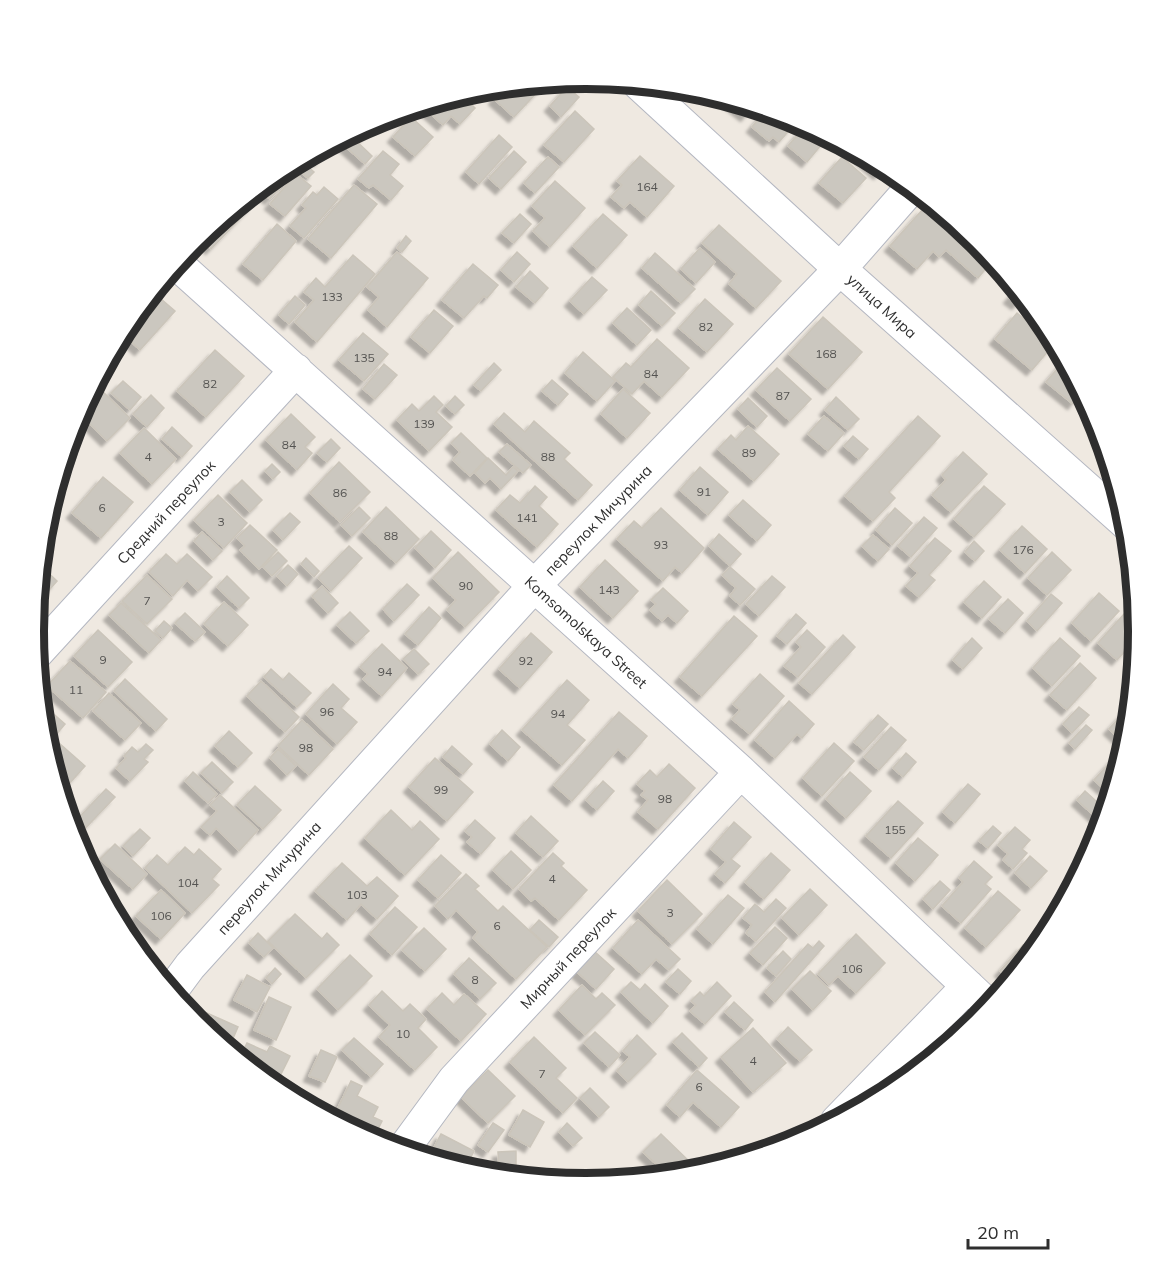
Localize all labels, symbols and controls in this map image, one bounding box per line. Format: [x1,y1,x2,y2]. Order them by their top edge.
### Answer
house number: 164 [636,179,658,194]
street label: улица Мира [843,270,921,342]
house number: 133 [321,289,343,304]
house number: 82 [699,319,713,334]
house number: 168 [815,346,837,361]
house number: 135 [353,350,375,365]
house number: 84 [644,366,658,381]
house number: 82 [203,376,217,391]
house number: 87 [776,388,790,403]
house number: 139 [413,416,435,431]
house number: 84 [282,437,296,452]
house number: 89 [742,445,756,460]
house number: 4 [144,449,152,464]
house number: 88 [541,449,555,464]
street label: Средний переулок [113,455,220,568]
street label: переулок Мичурина [540,461,656,579]
house number: 91 [697,484,711,499]
house number: 86 [333,485,347,500]
house number: 6 [98,500,106,515]
house number: 141 [516,510,538,525]
house number: 3 [217,514,225,529]
house number: 88 [384,528,398,543]
house number: 93 [654,537,668,552]
house number: 176 [1012,542,1034,557]
street label: Komsomolskaya Street [521,572,651,692]
house number: 90 [459,578,473,593]
house number: 143 [598,582,620,597]
house number: 7 [143,593,151,608]
house number: 9 [99,652,107,667]
house number: 92 [519,653,533,668]
house number: 94 [378,664,392,679]
house number: 11 [69,682,83,697]
house number: 96 [320,704,334,719]
house number: 94 [551,706,565,721]
house number: 98 [299,740,313,755]
house number: 99 [434,782,448,797]
house number: 98 [658,791,672,806]
street label: переулок Мичурина [213,817,325,939]
house number: 155 [884,822,906,837]
house number: 4 [548,871,556,886]
house number: 104 [177,875,199,890]
house number: 103 [346,887,368,902]
street label: Мирный переулок [516,903,621,1013]
house number: 3 [666,905,674,920]
house number: 106 [150,908,172,923]
house number: 6 [493,918,501,933]
house number: 106 [841,961,863,976]
house number: 8 [471,972,479,987]
house number: 10 [396,1026,410,1041]
house number: 4 [749,1053,757,1068]
house number: 7 [538,1066,546,1081]
house number: 6 [695,1079,703,1094]
scale bar [968,1212,1048,1250]
text: 20 m [977,1221,1019,1244]

